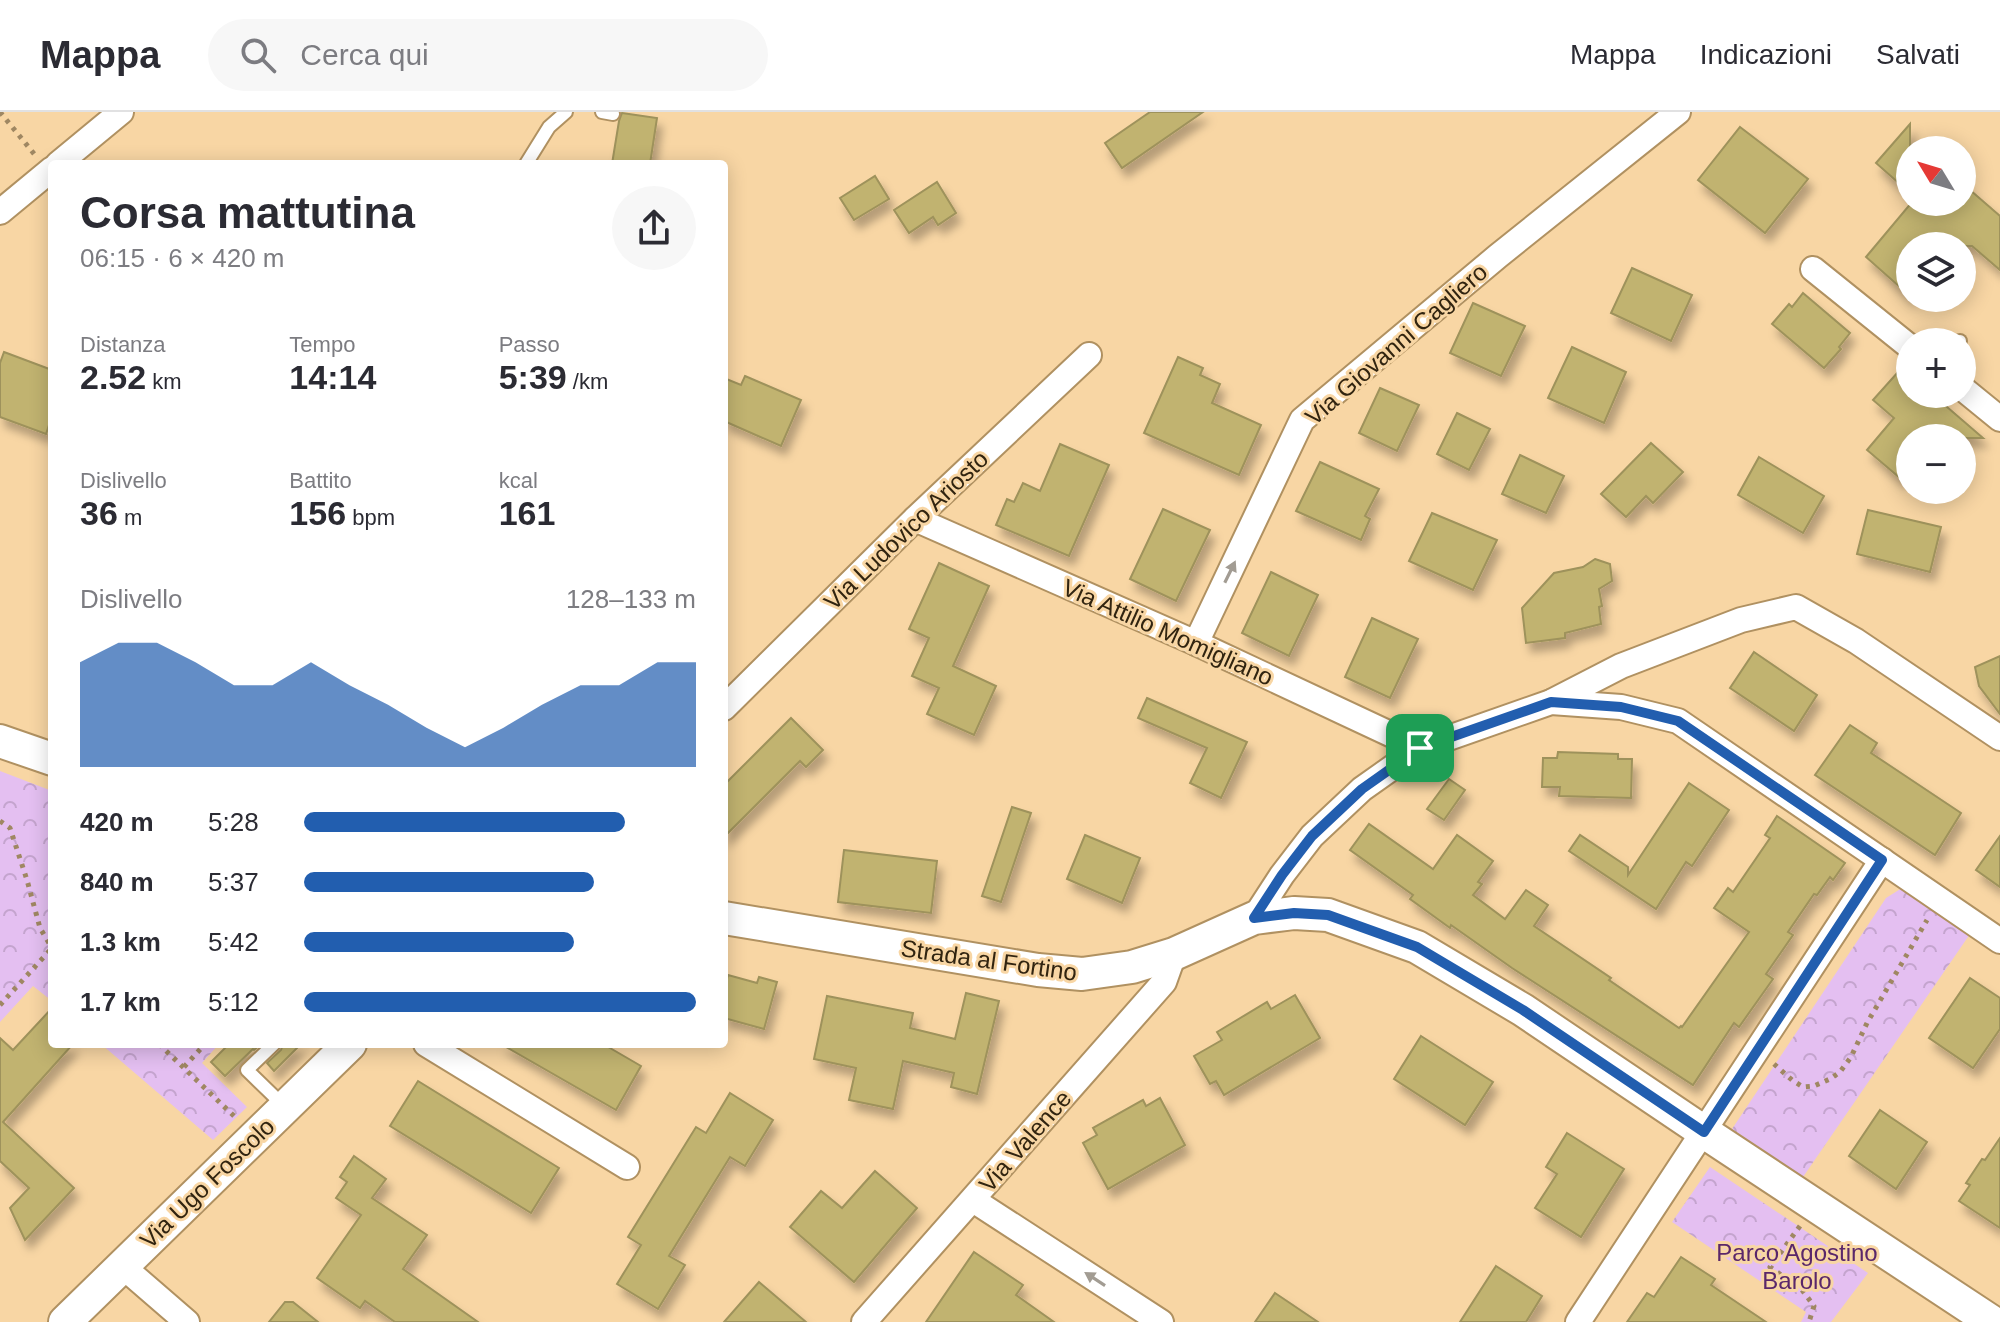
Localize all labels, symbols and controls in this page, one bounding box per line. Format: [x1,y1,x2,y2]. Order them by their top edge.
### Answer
search box [208,19,768,91]
icon: search [236,33,280,77]
text: Mappa [40,34,160,76]
text: Cerca qui [300,38,429,71]
text: Mappa [1570,39,1656,70]
text: Indicazioni [1700,39,1832,70]
text: Salvati [1876,39,1960,70]
north arrow [1896,136,1976,216]
map controls [1896,136,1976,504]
button: share [612,186,696,270]
text: Corsa mattutina [80,188,415,237]
button: layers [1896,232,1976,312]
text: 06:15 · 6 × 420 m [80,243,285,273]
street label: Via Giovanni Cagliero [1300,258,1492,430]
button: + [1896,328,1976,408]
text: Distanza [80,332,166,357]
text: Tempo [289,332,355,357]
text: Passo [499,332,560,357]
text: 2.52 [80,358,146,396]
text: 14:14 [289,358,376,396]
text: 5:39 [499,358,567,396]
text: km [146,369,182,394]
text: /km [567,369,608,394]
button: − [1896,424,1976,504]
street label: Via Ludovico Ariosto [819,445,993,615]
text: Dislivello [80,468,167,493]
text: Battito [289,468,352,493]
text: kcal [499,468,538,493]
text: 36 [80,494,118,532]
text: 156 [289,494,346,532]
text: 161 [499,494,555,532]
text: m [118,505,142,530]
text: bpm [346,505,395,530]
one-way arrow [1223,561,1237,584]
street label: Via Attilio Momigliano [1059,573,1277,691]
text: Dislivello [80,584,183,614]
text: 128–133 m [566,584,696,614]
pin [1386,714,1454,782]
icon: arrive [1398,726,1442,770]
text: 420 m [80,807,154,837]
text: 5:28 [208,807,259,837]
text: 840 m [80,867,154,897]
text: 5:37 [208,867,259,897]
text: 1.3 km [80,927,161,957]
text: 5:42 [208,927,259,957]
street label: Strada al Fortino [899,934,1079,986]
text: 1.7 km [80,987,161,1017]
text: 5:12 [208,987,259,1017]
street label: Via Valence [974,1085,1076,1197]
street label: Via Ugo Foscolo [134,1112,280,1254]
park label: Parco Agostino Barolo [1716,1239,1878,1294]
one-way arrow [1085,1272,1106,1287]

